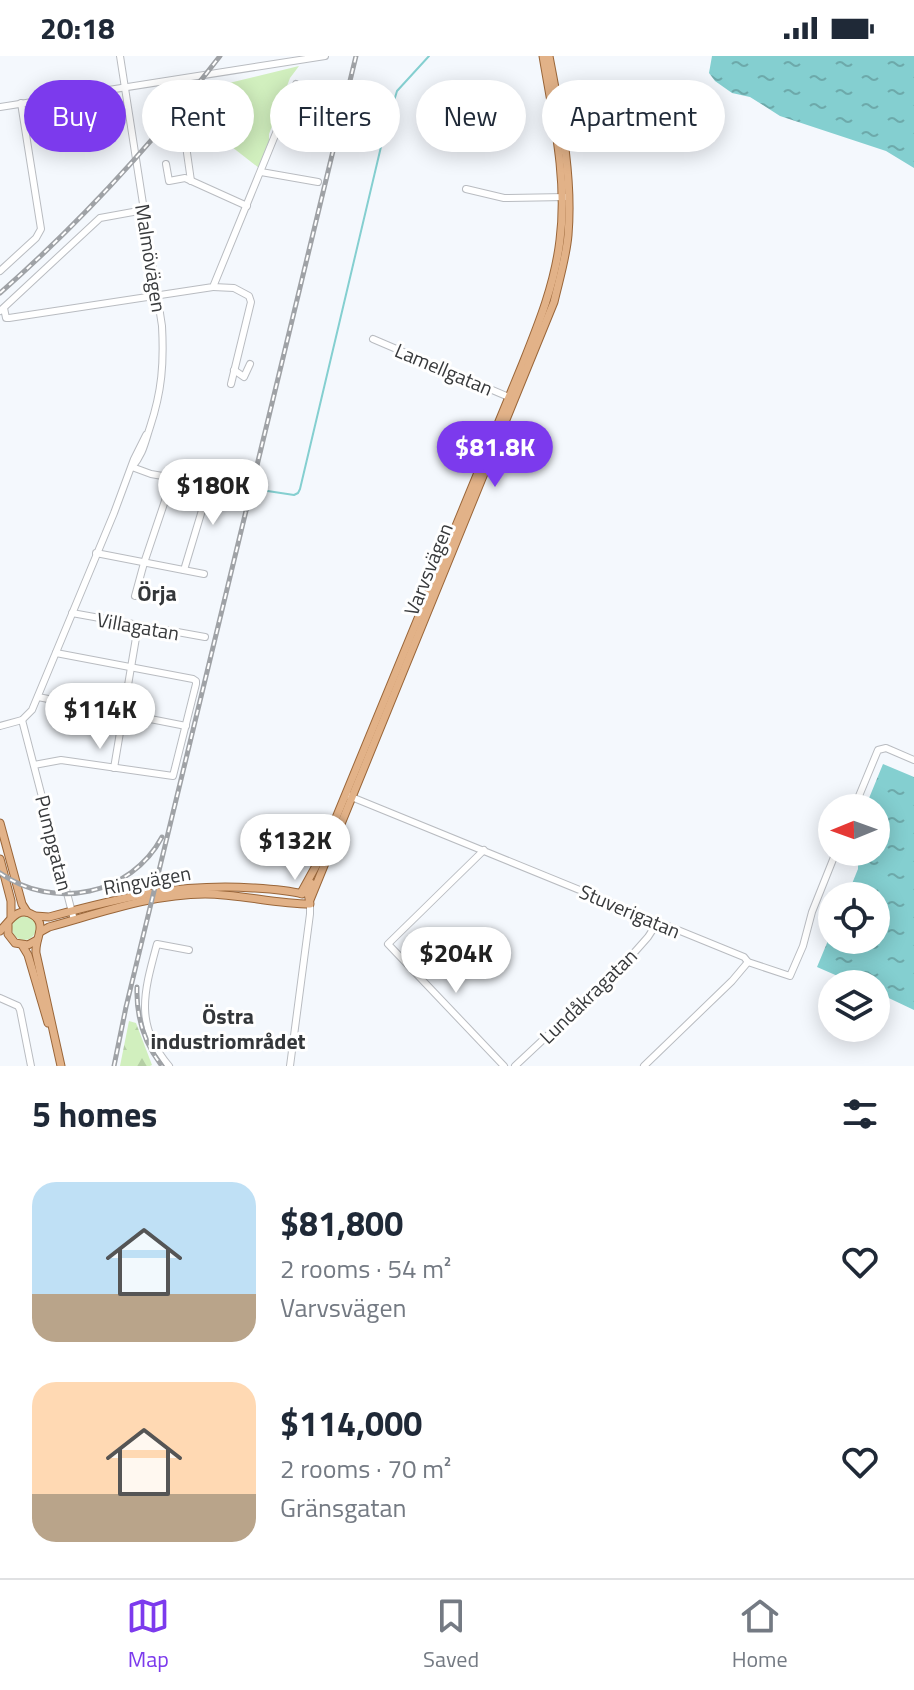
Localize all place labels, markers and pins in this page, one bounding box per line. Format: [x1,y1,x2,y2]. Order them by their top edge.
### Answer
pin: $81.8K [430,421,560,489]
pin: $180K [157,459,269,527]
pin: $114K [44,683,156,751]
pin: $132K [239,814,351,882]
pin: $204K [400,927,512,995]

